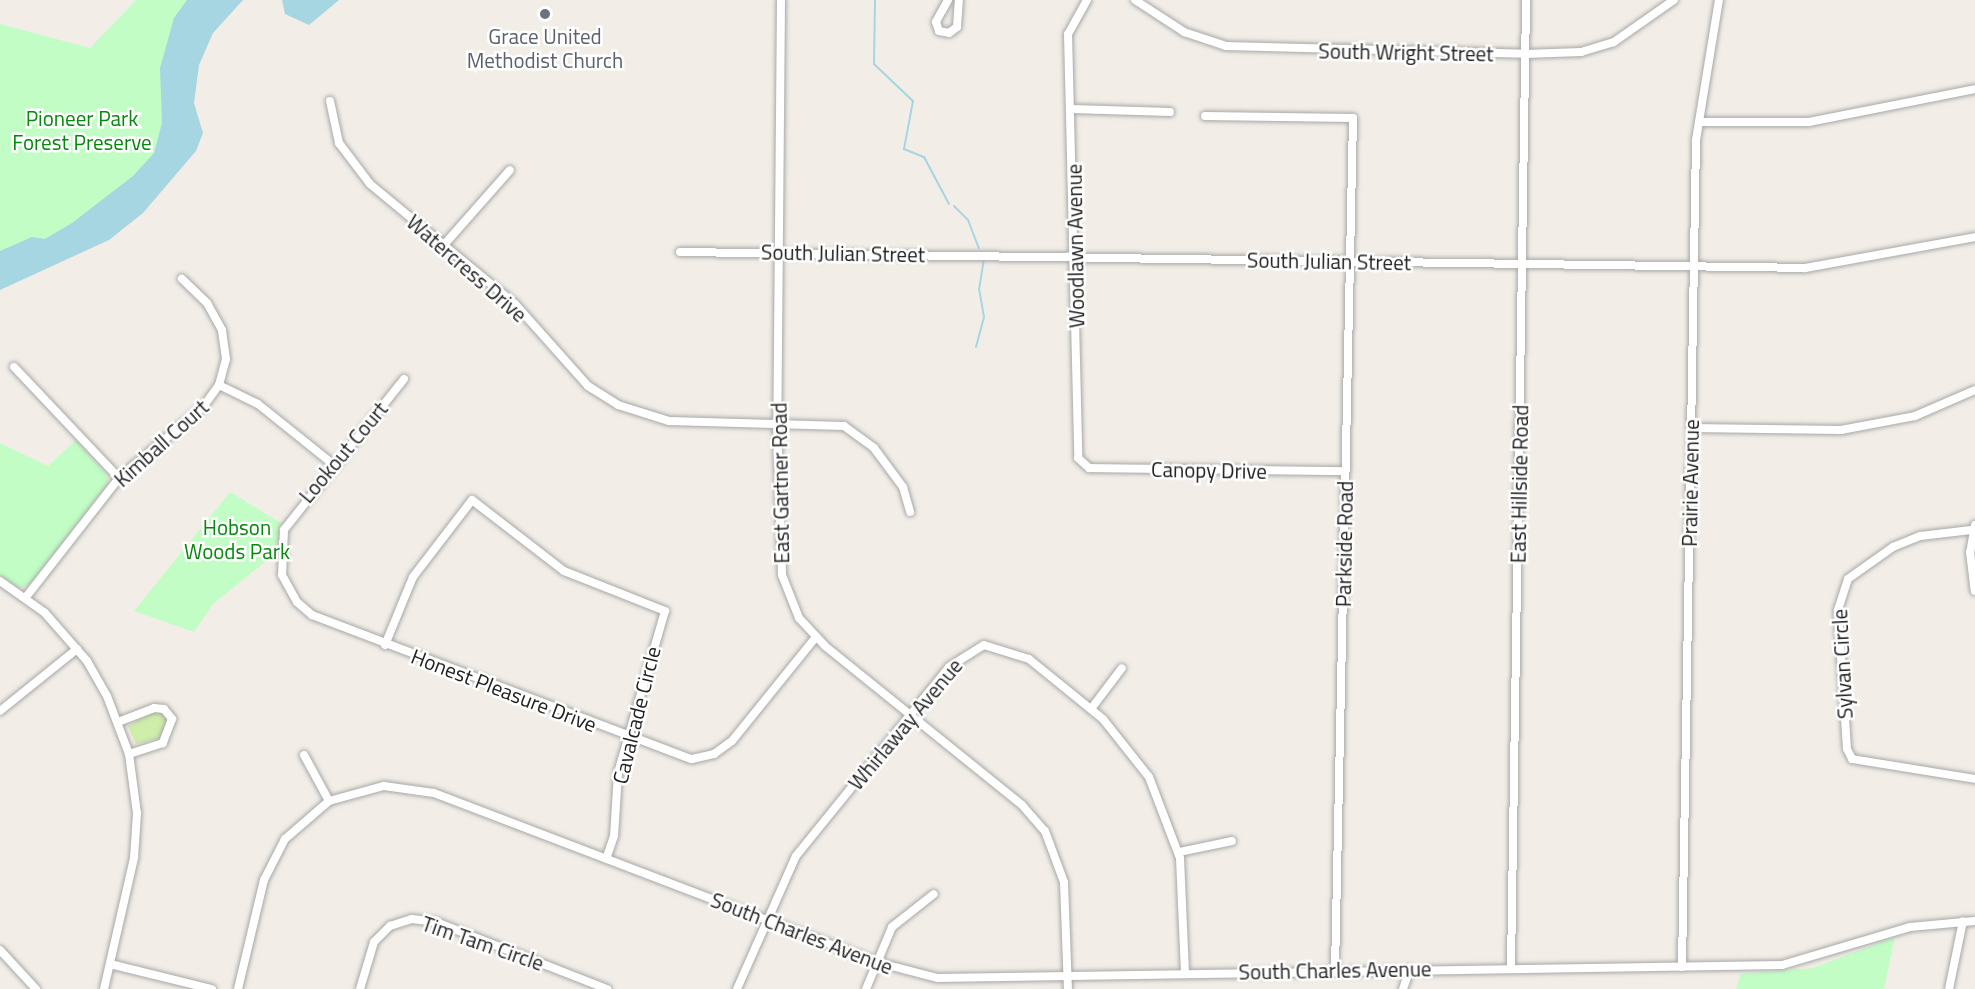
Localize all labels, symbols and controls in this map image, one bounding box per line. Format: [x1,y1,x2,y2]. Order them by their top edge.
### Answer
marker: Grace United Methodist Church [538,7,552,21]
place label: Grace United Methodist Church [467,23,623,73]
street label: South Wright Street [1318,38,1494,66]
park label: Pioneer Park Forest Preserve [12,105,152,155]
street label: Woodlawn Avenue [1061,164,1089,328]
street label: Watercress Drive [402,209,532,327]
street label: South Julian Street [761,239,925,267]
street label: South Julian Street [1247,247,1411,275]
street label: Kimball Court [109,394,213,492]
street label: Lookout Court [293,396,393,508]
street label: East Gartner Road [766,402,794,564]
street label: East Hillside Road [1505,405,1533,563]
street label: Prairie Avenue [1676,419,1704,547]
street label: Canopy Drive [1151,456,1267,484]
street label: Parkside Road [1330,481,1358,607]
park label: Hobson Woods Park [184,514,290,564]
street label: Sylvan Circle [1827,608,1857,720]
street label: Honest Pleasure Drive [408,643,600,737]
street label: Cavalcade Circle [607,644,665,786]
street label: Whirlaway Avenue [843,653,967,795]
street label: South Charles Avenue [707,887,897,979]
street label: Tim Tam Circle [419,910,547,976]
street label: South Charles Avenue [1238,956,1432,984]

